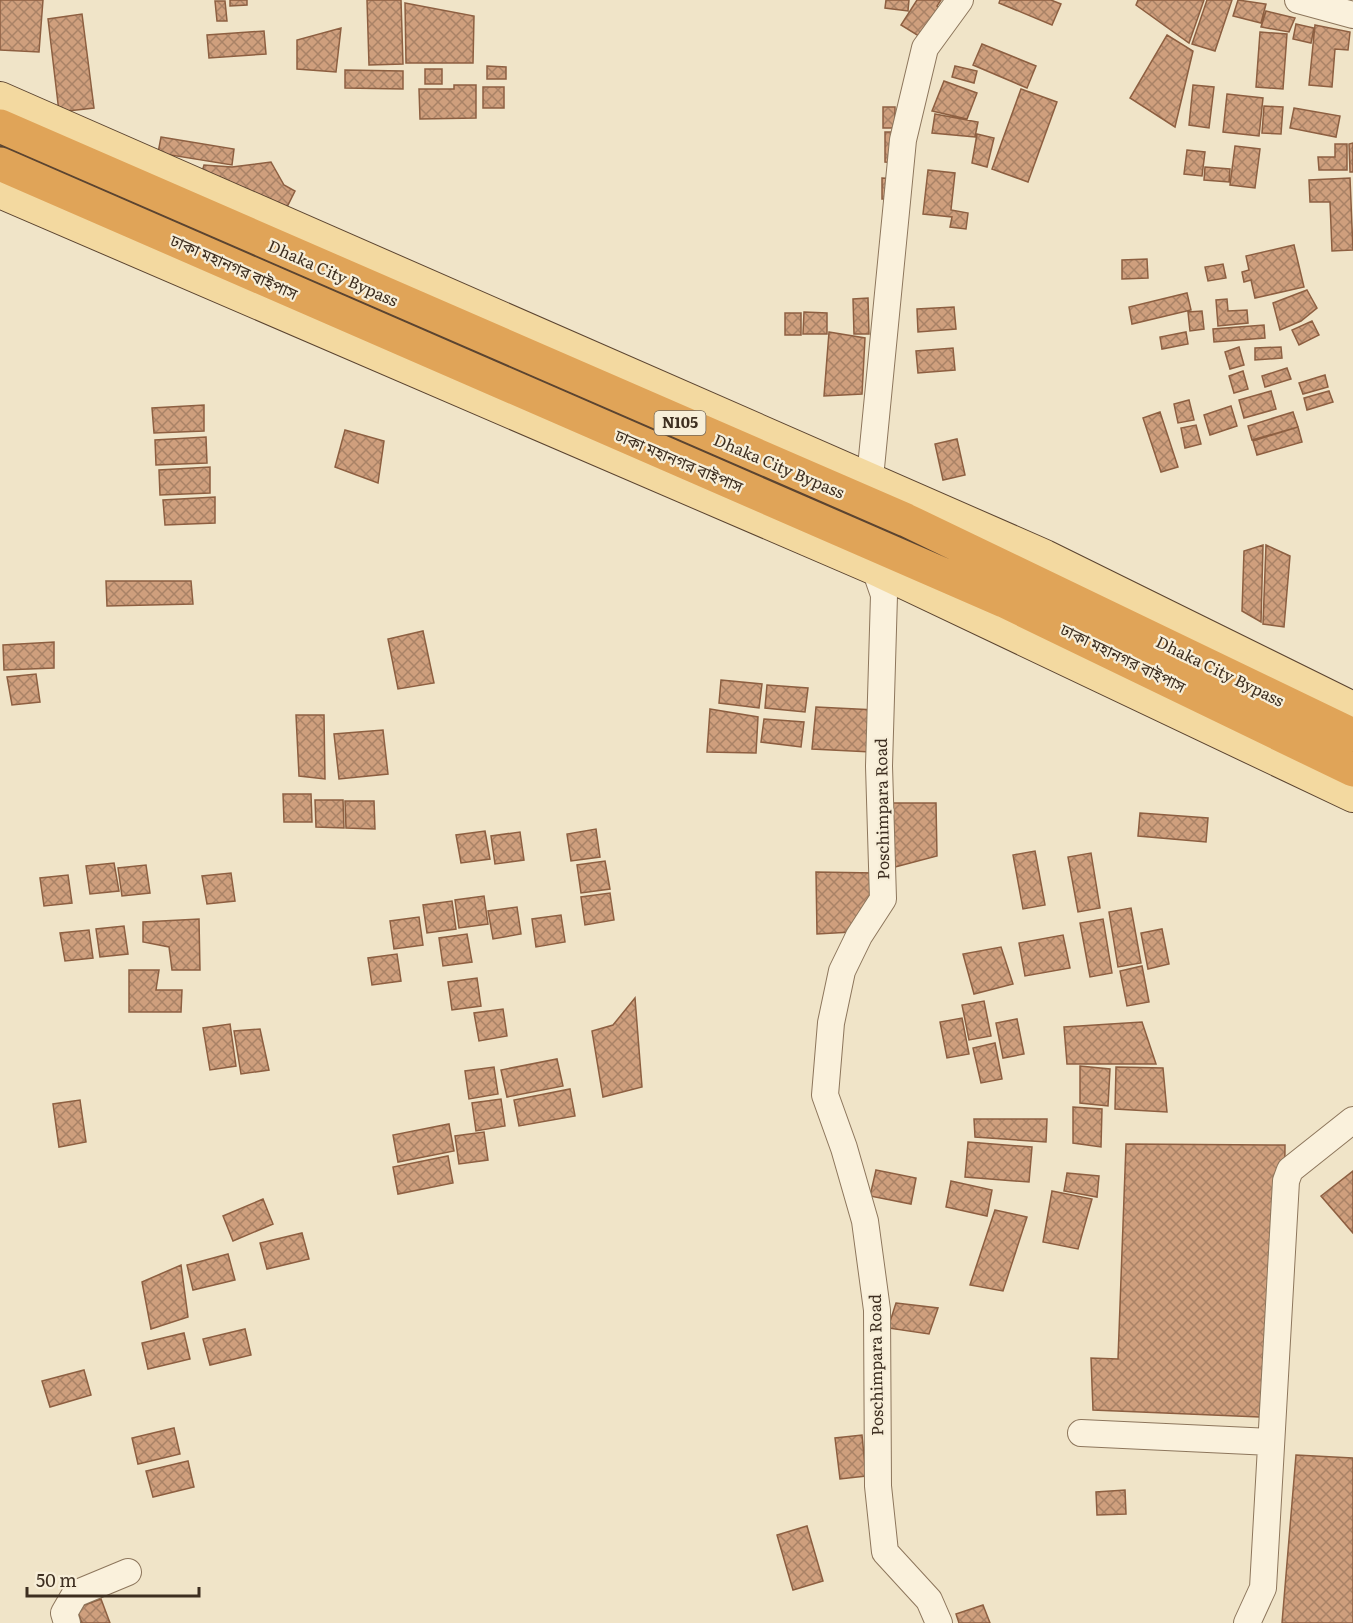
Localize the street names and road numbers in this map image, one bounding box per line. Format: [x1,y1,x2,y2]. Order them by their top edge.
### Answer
street label: ঢাকা মহানগর বাইপাস [166,227,303,305]
street label: Dhaka City Bypass [265,233,402,312]
road number: N105 [654,411,706,435]
street label: ঢাকা মহানগর বাইপাস [611,422,748,498]
street label: Dhaka City Bypass [710,427,849,504]
street label: ঢাকা মহানগর বাইপাস [1056,616,1191,698]
street label: Dhaka City Bypass [1152,629,1289,712]
street label: Poschimpara Road [868,738,894,880]
street label: Poschimpara Road [862,1294,888,1436]

